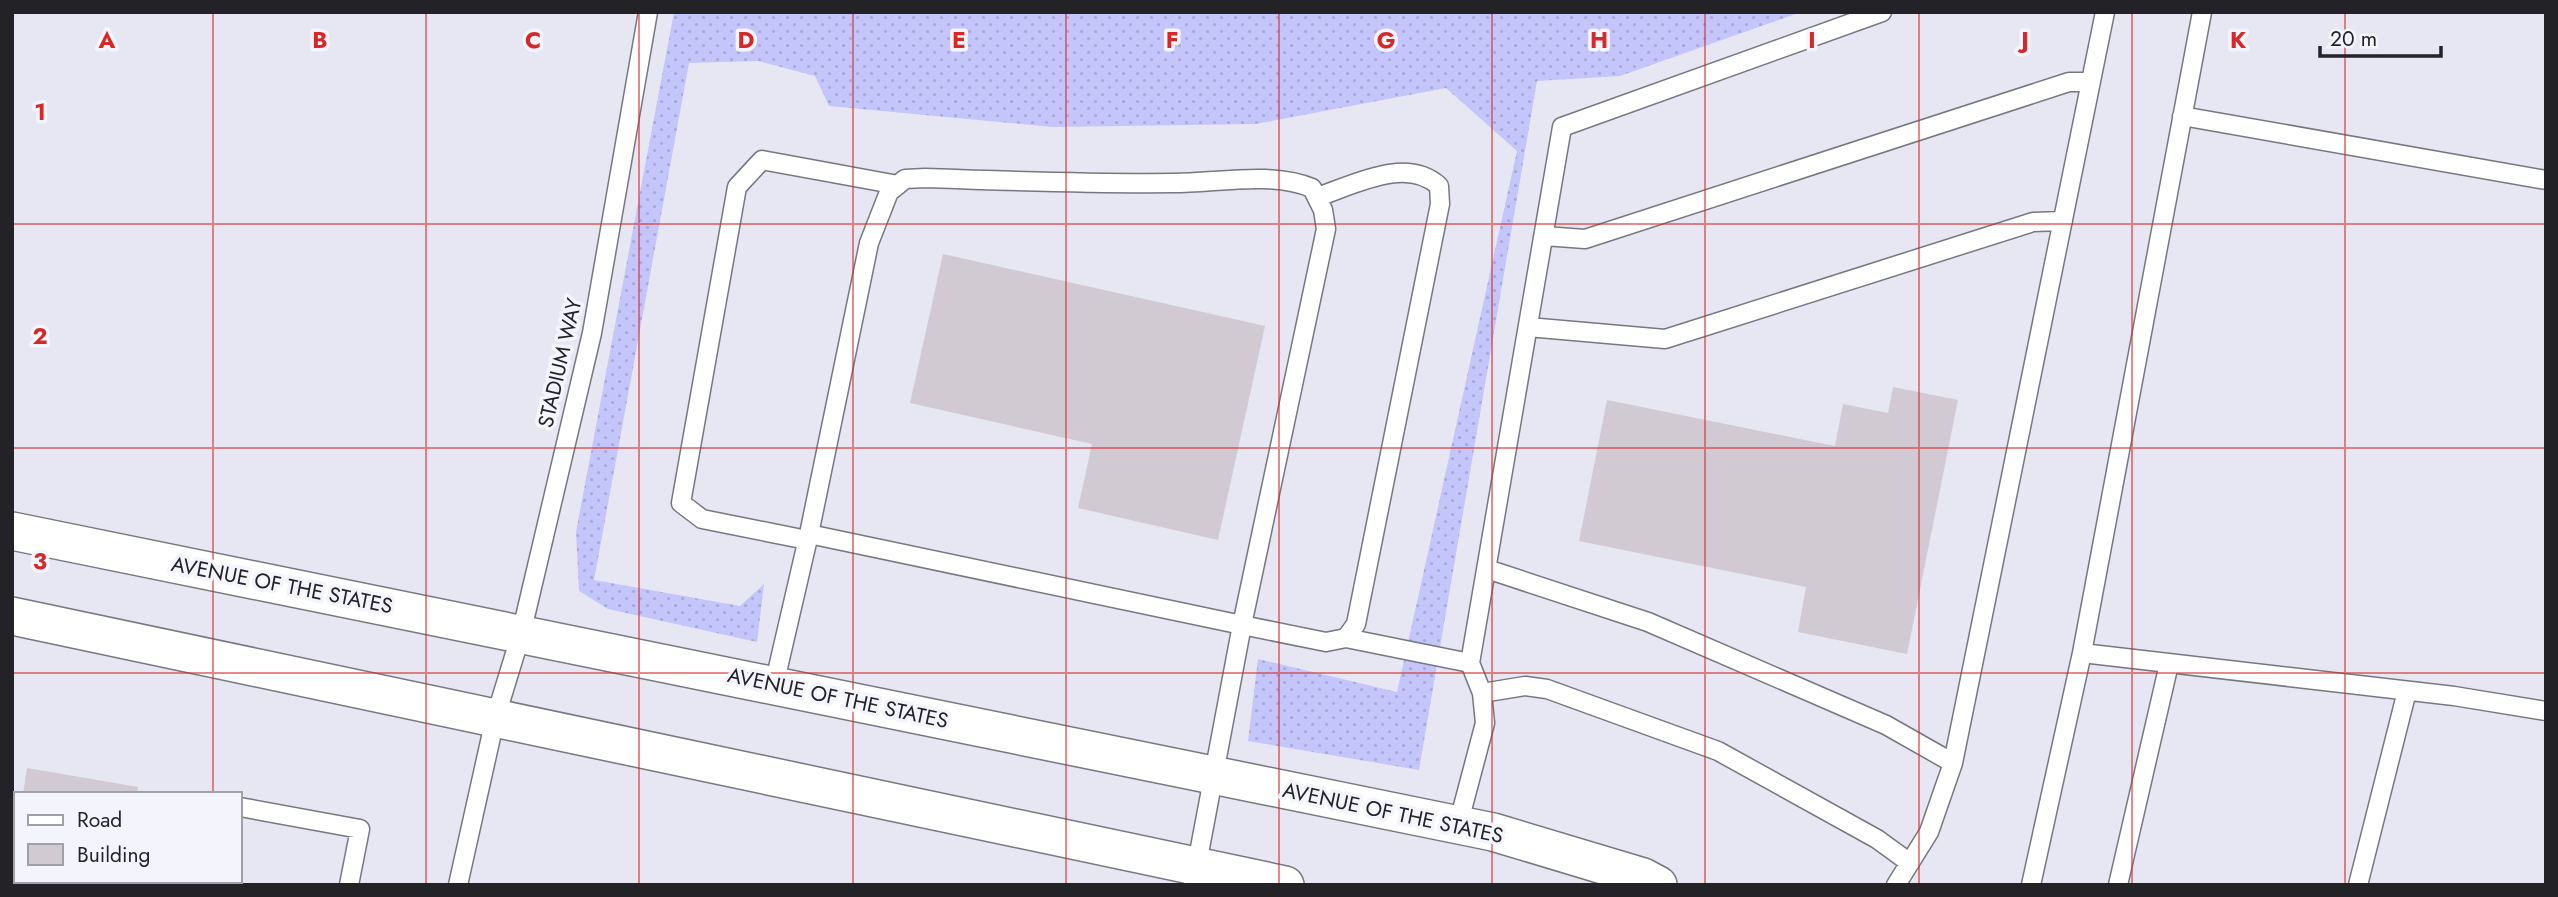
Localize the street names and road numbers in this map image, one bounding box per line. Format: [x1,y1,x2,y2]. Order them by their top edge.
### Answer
street label: STADIUM WAY [531,295,589,431]
street label: AVENUE OF THE STATES [169,549,395,621]
street label: AVENUE OF THE STATES [725,660,951,736]
street label: AVENUE OF THE STATES [1280,775,1506,851]

